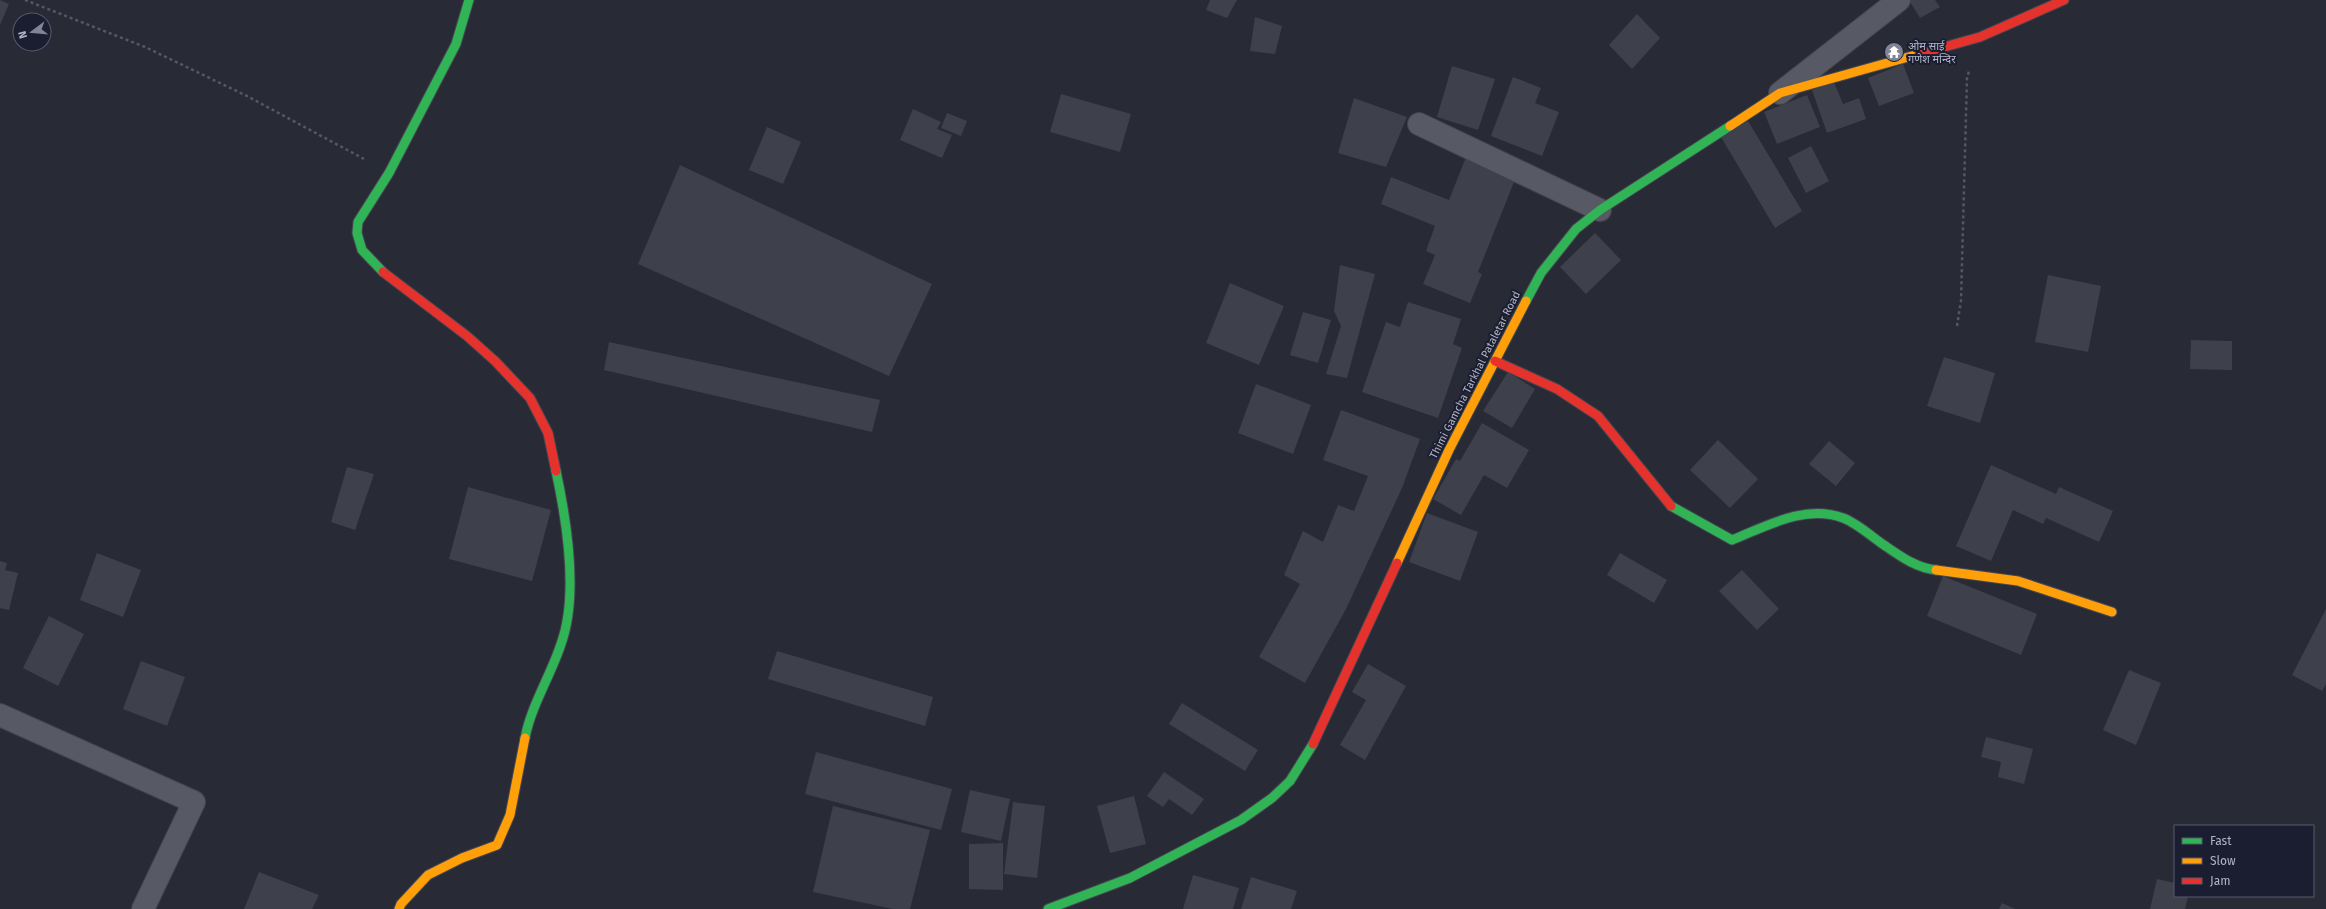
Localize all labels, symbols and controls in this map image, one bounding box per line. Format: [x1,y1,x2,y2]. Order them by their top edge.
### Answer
north arrow [12,12,52,52]
text: N [16,29,30,40]
place label: ओम साई गणेश मन्दिर [1908,40,1956,66]
temple icon: ओम साई गणेश मन्दिर [1883,41,1905,63]
street label: Thimi Gamcha Tarkhal Pataletar Road [1427,289,1523,461]
legend [2174,825,2314,897]
text: Fast [2210,834,2232,848]
text: Slow [2210,854,2236,868]
text: Jam [2210,874,2230,888]

